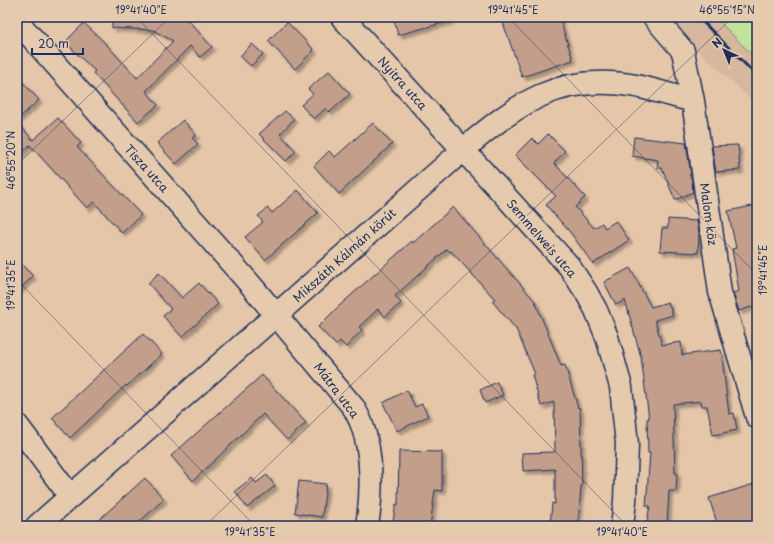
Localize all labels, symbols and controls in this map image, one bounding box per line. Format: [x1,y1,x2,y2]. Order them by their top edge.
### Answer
text: 19°41'40"E [115,2,167,17]
text: 19°41'45"E [488,2,538,17]
text: 46°55'15"N [699,2,755,17]
scale bar [32,30,83,56]
north arrow [704,30,744,70]
text: N [708,33,726,52]
text: 20 m [38,34,69,52]
street label: Nyitra utca [374,52,432,114]
text: 46°55'20"N [3,130,18,189]
street label: Tisza utca [121,140,174,196]
street label: Malom köz [696,181,722,247]
street label: Semmelweis utca [503,195,582,282]
street label: Mikszáth Kálmán körút [288,204,400,306]
text: 19°41'45"E [755,245,770,295]
text: 19°41'35"E [3,260,18,310]
street label: Mátra utca [310,358,364,422]
text: 19°41'35"E [225,524,275,539]
text: 19°41'40"E [596,524,648,539]

